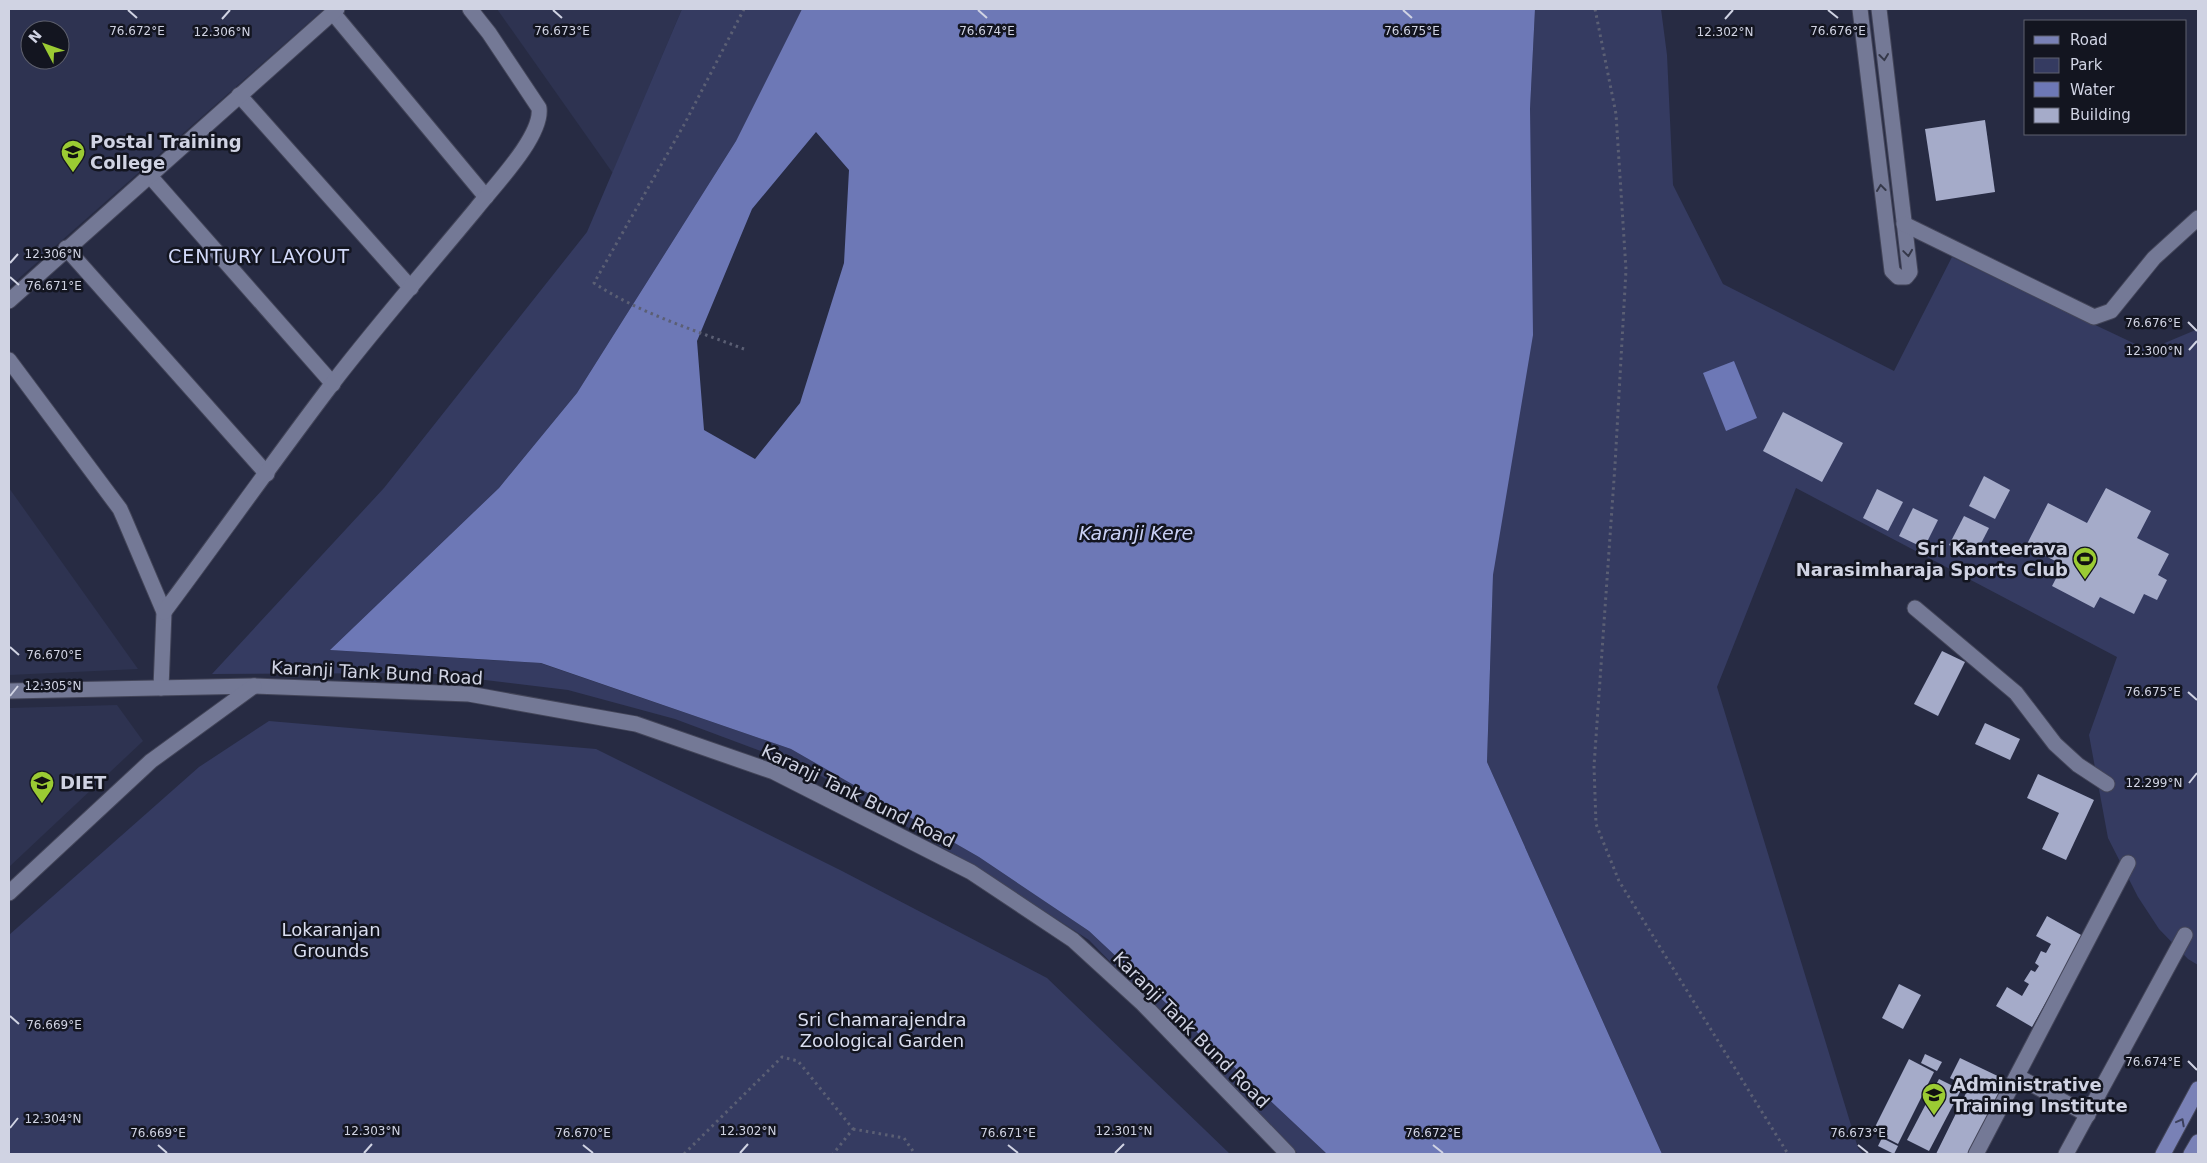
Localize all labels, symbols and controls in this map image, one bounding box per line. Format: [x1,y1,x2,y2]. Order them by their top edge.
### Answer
north arrow [20,20,70,70]
legend [2024,20,2187,135]
text: 76.672°E [109,24,165,38]
text: 76.673°E [534,24,590,38]
text: 76.674°E [959,24,1015,38]
text: 76.675°E [1384,24,1440,38]
text: 76.676°E [1810,24,1866,38]
text: 12.306°N [194,25,250,39]
text: 12.302°N [1697,25,1753,39]
text: N [25,27,45,46]
text: Road [2070,31,2108,49]
one-way arrow [1878,53,1889,61]
text: Park [2070,56,2103,74]
text: Water [2070,81,2115,99]
text: Building [2070,106,2131,124]
place label: Postal Training College [90,131,242,173]
school or university icon: Postal Training College [60,139,86,173]
one-way arrow [1876,184,1887,192]
district label: CENTURY LAYOUT [168,245,350,267]
text: 12.306°N [25,247,81,261]
one-way arrow [1902,250,1913,258]
text: 76.671°E [26,279,82,293]
text: 76.676°E [2125,316,2181,330]
text: 12.300°N [2126,344,2182,358]
water label: Karanji Kere [1079,522,1193,544]
place label: Sri Kanteerava Narasimharaja Sports Club [1796,538,2068,580]
sports icon: Sri Kanteerava Narasimharaja Sports Club [2072,546,2098,580]
text: 76.670°E [26,648,82,662]
street label: Karanji Tank Bund Road [271,656,484,689]
text: 12.305°N [25,679,81,693]
text: 76.675°E [2125,685,2181,699]
street label: Karanji Tank Bund Road [758,740,958,851]
school or university icon: DIET [29,770,55,804]
place label: DIET [60,772,107,793]
text: 12.299°N [2126,776,2182,790]
park label: Lokaranjan Grounds [281,919,381,961]
street label: Karanji Tank Bund Road [1109,947,1274,1112]
park label: Sri Chamarajendra Zoological Garden [798,1009,966,1051]
text: 76.669°E [26,1018,82,1032]
text: 76.674°E [2125,1055,2181,1069]
place label: Administrative Training Institute [1952,1074,2128,1116]
school or university icon: Administrative Training Institute [1921,1082,1947,1116]
text: 12.304°N [25,1112,81,1126]
one-way arrow [2175,1118,2185,1127]
text: 12.303°N [344,1124,400,1138]
text: 12.302°N [720,1124,776,1138]
text: 12.301°N [1096,1124,1152,1138]
text: 76.669°E [130,1126,186,1140]
text: 76.670°E [555,1126,611,1140]
text: 76.671°E [980,1126,1036,1140]
text: 76.672°E [1405,1126,1461,1140]
text: 76.673°E [1830,1126,1886,1140]

